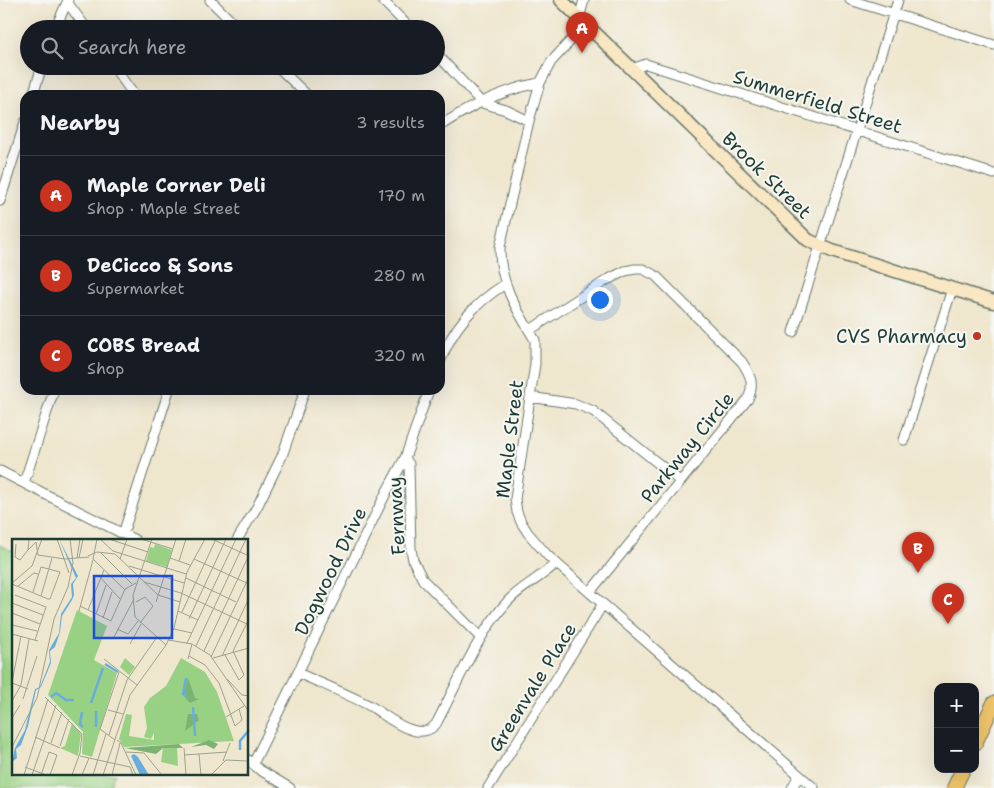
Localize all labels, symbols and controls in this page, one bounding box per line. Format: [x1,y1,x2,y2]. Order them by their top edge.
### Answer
pin: A [566,12,598,53]
search box [20,20,445,75]
icon: search [38,34,66,62]
text: Search here [78,35,187,60]
street label: Summerfield Street [730,64,905,139]
text: Nearby [40,109,120,137]
text: 3 results [356,112,425,133]
street label: Brook Street [717,126,817,224]
text: Maple Corner Deli [87,173,266,198]
text: A [50,185,62,206]
text: 170 m [378,185,425,206]
text: Shop · Maple Street [87,198,240,219]
text: DeCicco & Sons [87,253,233,278]
text: B [51,265,61,286]
text: 280 m [373,265,425,286]
text: Supermarket [87,278,184,299]
your location [587,287,613,313]
place label: CVS Pharmacy [836,324,967,349]
marker: CVS Pharmacy [971,330,983,342]
text: COBS Bread [87,333,200,358]
text: C [51,345,61,366]
text: 320 m [374,345,425,366]
text: Shop [87,358,124,379]
street label: Maple Street [490,378,529,500]
street label: Parkway Circle [635,387,740,508]
street label: Fernway [382,476,411,556]
street label: Dogwood Drive [289,503,372,639]
pin: B [902,532,934,573]
inset map [12,539,249,776]
pin: C [932,583,964,624]
street label: Greenvale Place [483,618,582,756]
map controls [934,683,979,773]
button: + [934,683,979,728]
button: − [934,728,979,773]

